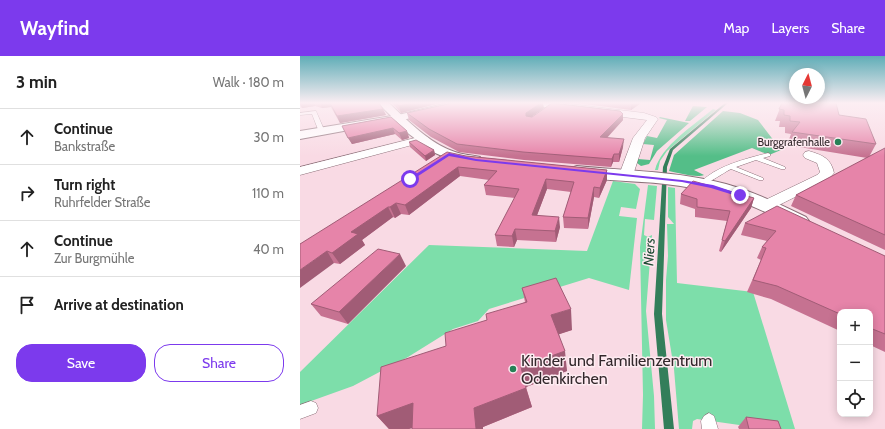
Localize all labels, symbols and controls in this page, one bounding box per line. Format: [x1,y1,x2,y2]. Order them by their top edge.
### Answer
text: Wayfind [20,17,89,40]
text: Map [724,19,749,37]
text: Layers [771,19,809,37]
text: Share [831,19,865,37]
north arrow [789,68,825,104]
text: 3 min [16,72,57,92]
text: Walk · 180 m [213,74,284,90]
text: Continue [54,120,113,138]
icon: ahead [16,126,38,148]
text: 30 m [254,129,284,145]
place label: Burggrafenhalle [757,135,830,149]
marker: Burggrafenhalle [833,137,843,147]
text: Bankstraße [54,138,115,154]
route start [401,170,419,188]
text: Turn right [54,176,115,194]
icon: right [16,182,38,204]
text: 110 m [252,185,284,201]
route end [731,186,749,204]
text: Ruhrfelder Straße [54,194,151,210]
text: Continue [54,232,113,250]
water label: Niers [639,237,659,267]
icon: ahead [16,238,38,260]
text: 40 m [253,241,284,257]
text: Zur Burgmühle [54,250,135,266]
icon: arrive [16,294,38,316]
text: Arrive at destination [54,296,184,314]
map controls [837,309,873,417]
button: + [837,309,873,345]
button: Save [16,344,146,382]
button: Share [154,344,284,382]
button: − [837,345,873,381]
place label: Kinder und Familienzentrum Odenkirchen [521,351,712,388]
marker: Kinder und Familienzentrum Odenkirchen [508,364,518,374]
button: locate [837,381,873,417]

